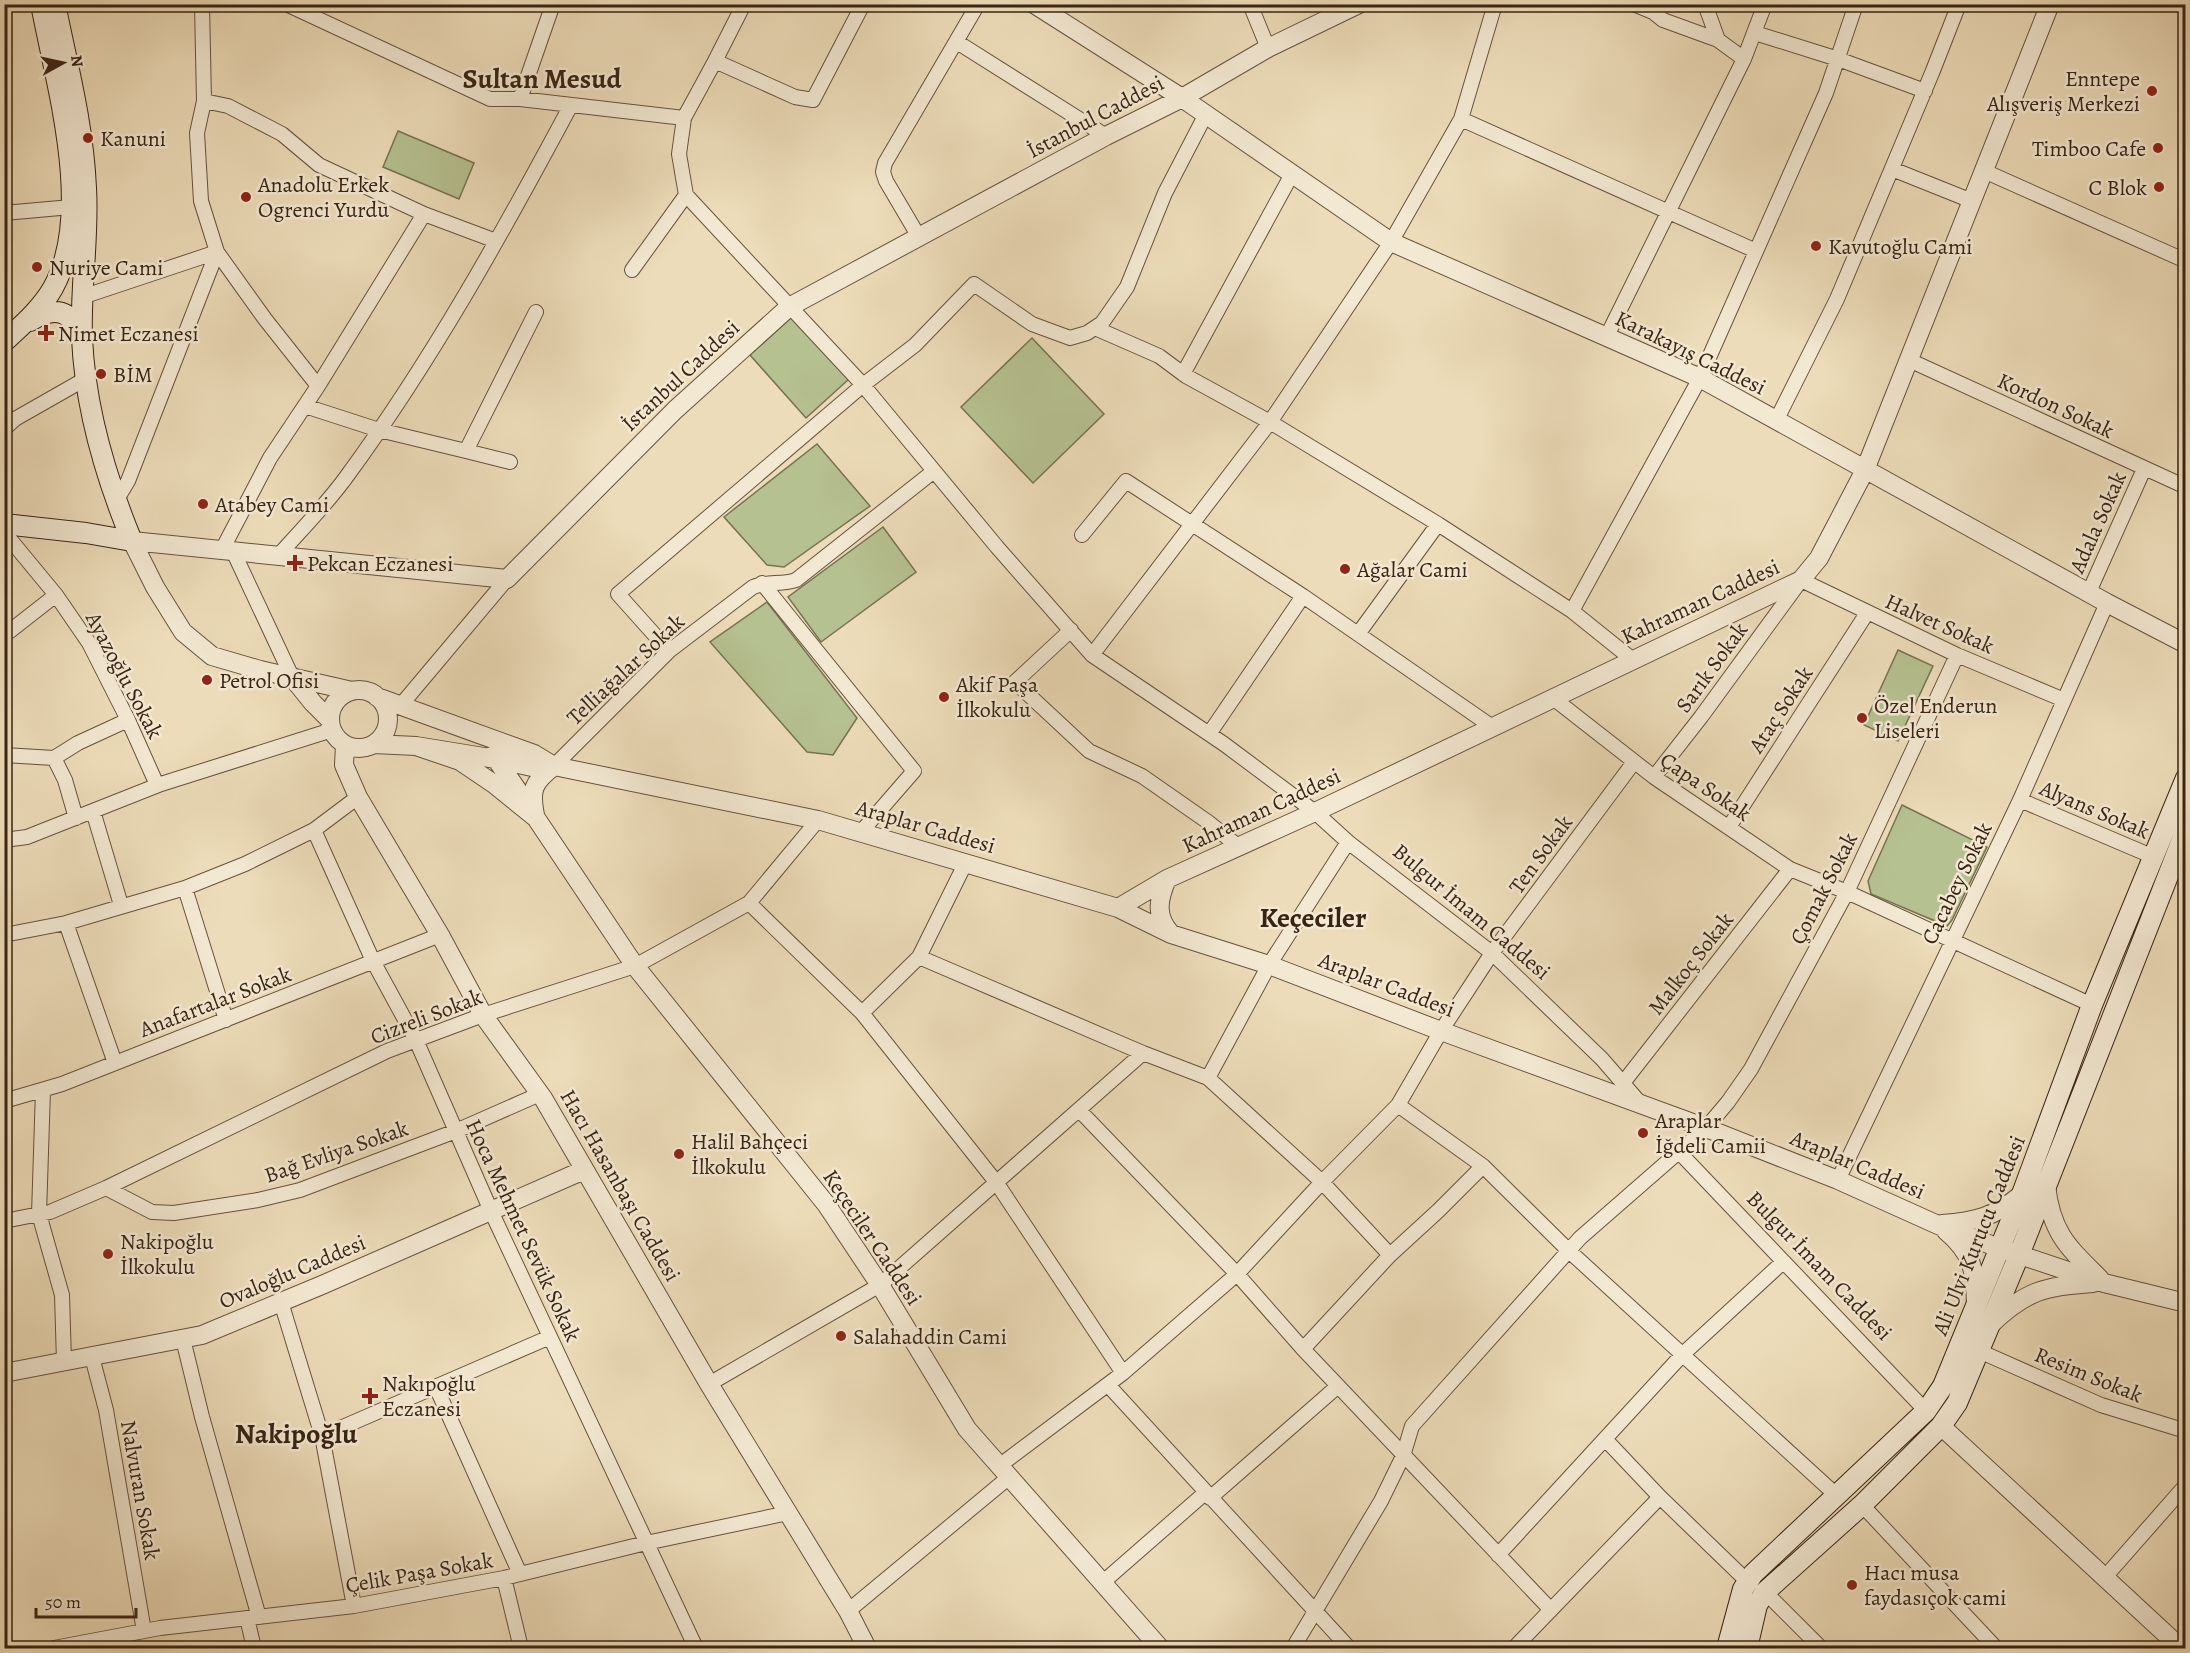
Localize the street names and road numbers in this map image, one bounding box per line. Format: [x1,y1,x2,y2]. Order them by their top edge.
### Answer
street label: İstanbul Caddesi [1022,68,1169,166]
street label: Karakayış Caddesi [1610,303,1771,402]
street label: İstanbul Caddesi [615,313,746,438]
street label: Kordon Sokak [1992,366,2119,446]
street label: Adala Sokak [2062,467,2134,579]
street label: Kahraman Caddesi [1616,552,1785,652]
street label: Halvet Sokak [1880,587,1999,661]
street label: Ayazoğlu Sokak [78,606,170,744]
street label: Telliağalar Sokak [560,607,691,732]
street label: Sarık Sokak [1669,616,1755,719]
street label: Ataç Sokak [1741,660,1820,760]
street label: Çapa Sokak [1654,745,1757,828]
street label: Kahraman Caddesi [1177,761,1346,861]
street label: Alyans Sokak [2034,773,2154,847]
street label: Araplar Caddesi [852,792,999,861]
street label: Ten Sokak [1502,809,1580,900]
street label: Cacabey Sokak [1914,817,1999,950]
street label: Çomak Sokak [1783,827,1865,950]
street label: Bulgur İmam Caddesi [1386,837,1557,987]
street label: Malkoç Sokak [1641,906,1741,1021]
street label: Araplar Caddesi [1313,945,1459,1025]
street label: Anafartalar Sokak [134,959,296,1045]
street label: Cizreli Sokak [366,982,487,1052]
street label: Hacı Hasanbaşı Caddesi [553,1084,687,1287]
street label: Bağ Evliya Sokak [260,1113,412,1191]
street label: Hoca Mehmet Sevük Sokak [458,1114,588,1347]
street label: Araplar Caddesi [1785,1123,1929,1207]
street label: Ali Ulvi Kurucu Caddesi [1925,1131,2033,1341]
street label: Keçeciler Caddesi [816,1164,929,1311]
street label: Bulgur İmam Caddesi [1740,1184,1899,1347]
street label: Ovaloğlu Caddesi [214,1228,370,1316]
street label: Resim Sokak [2030,1340,2147,1410]
street label: Nalvuran Sokak [113,1418,167,1562]
street label: Çelik Paşa Sokak [343,1545,495,1601]

